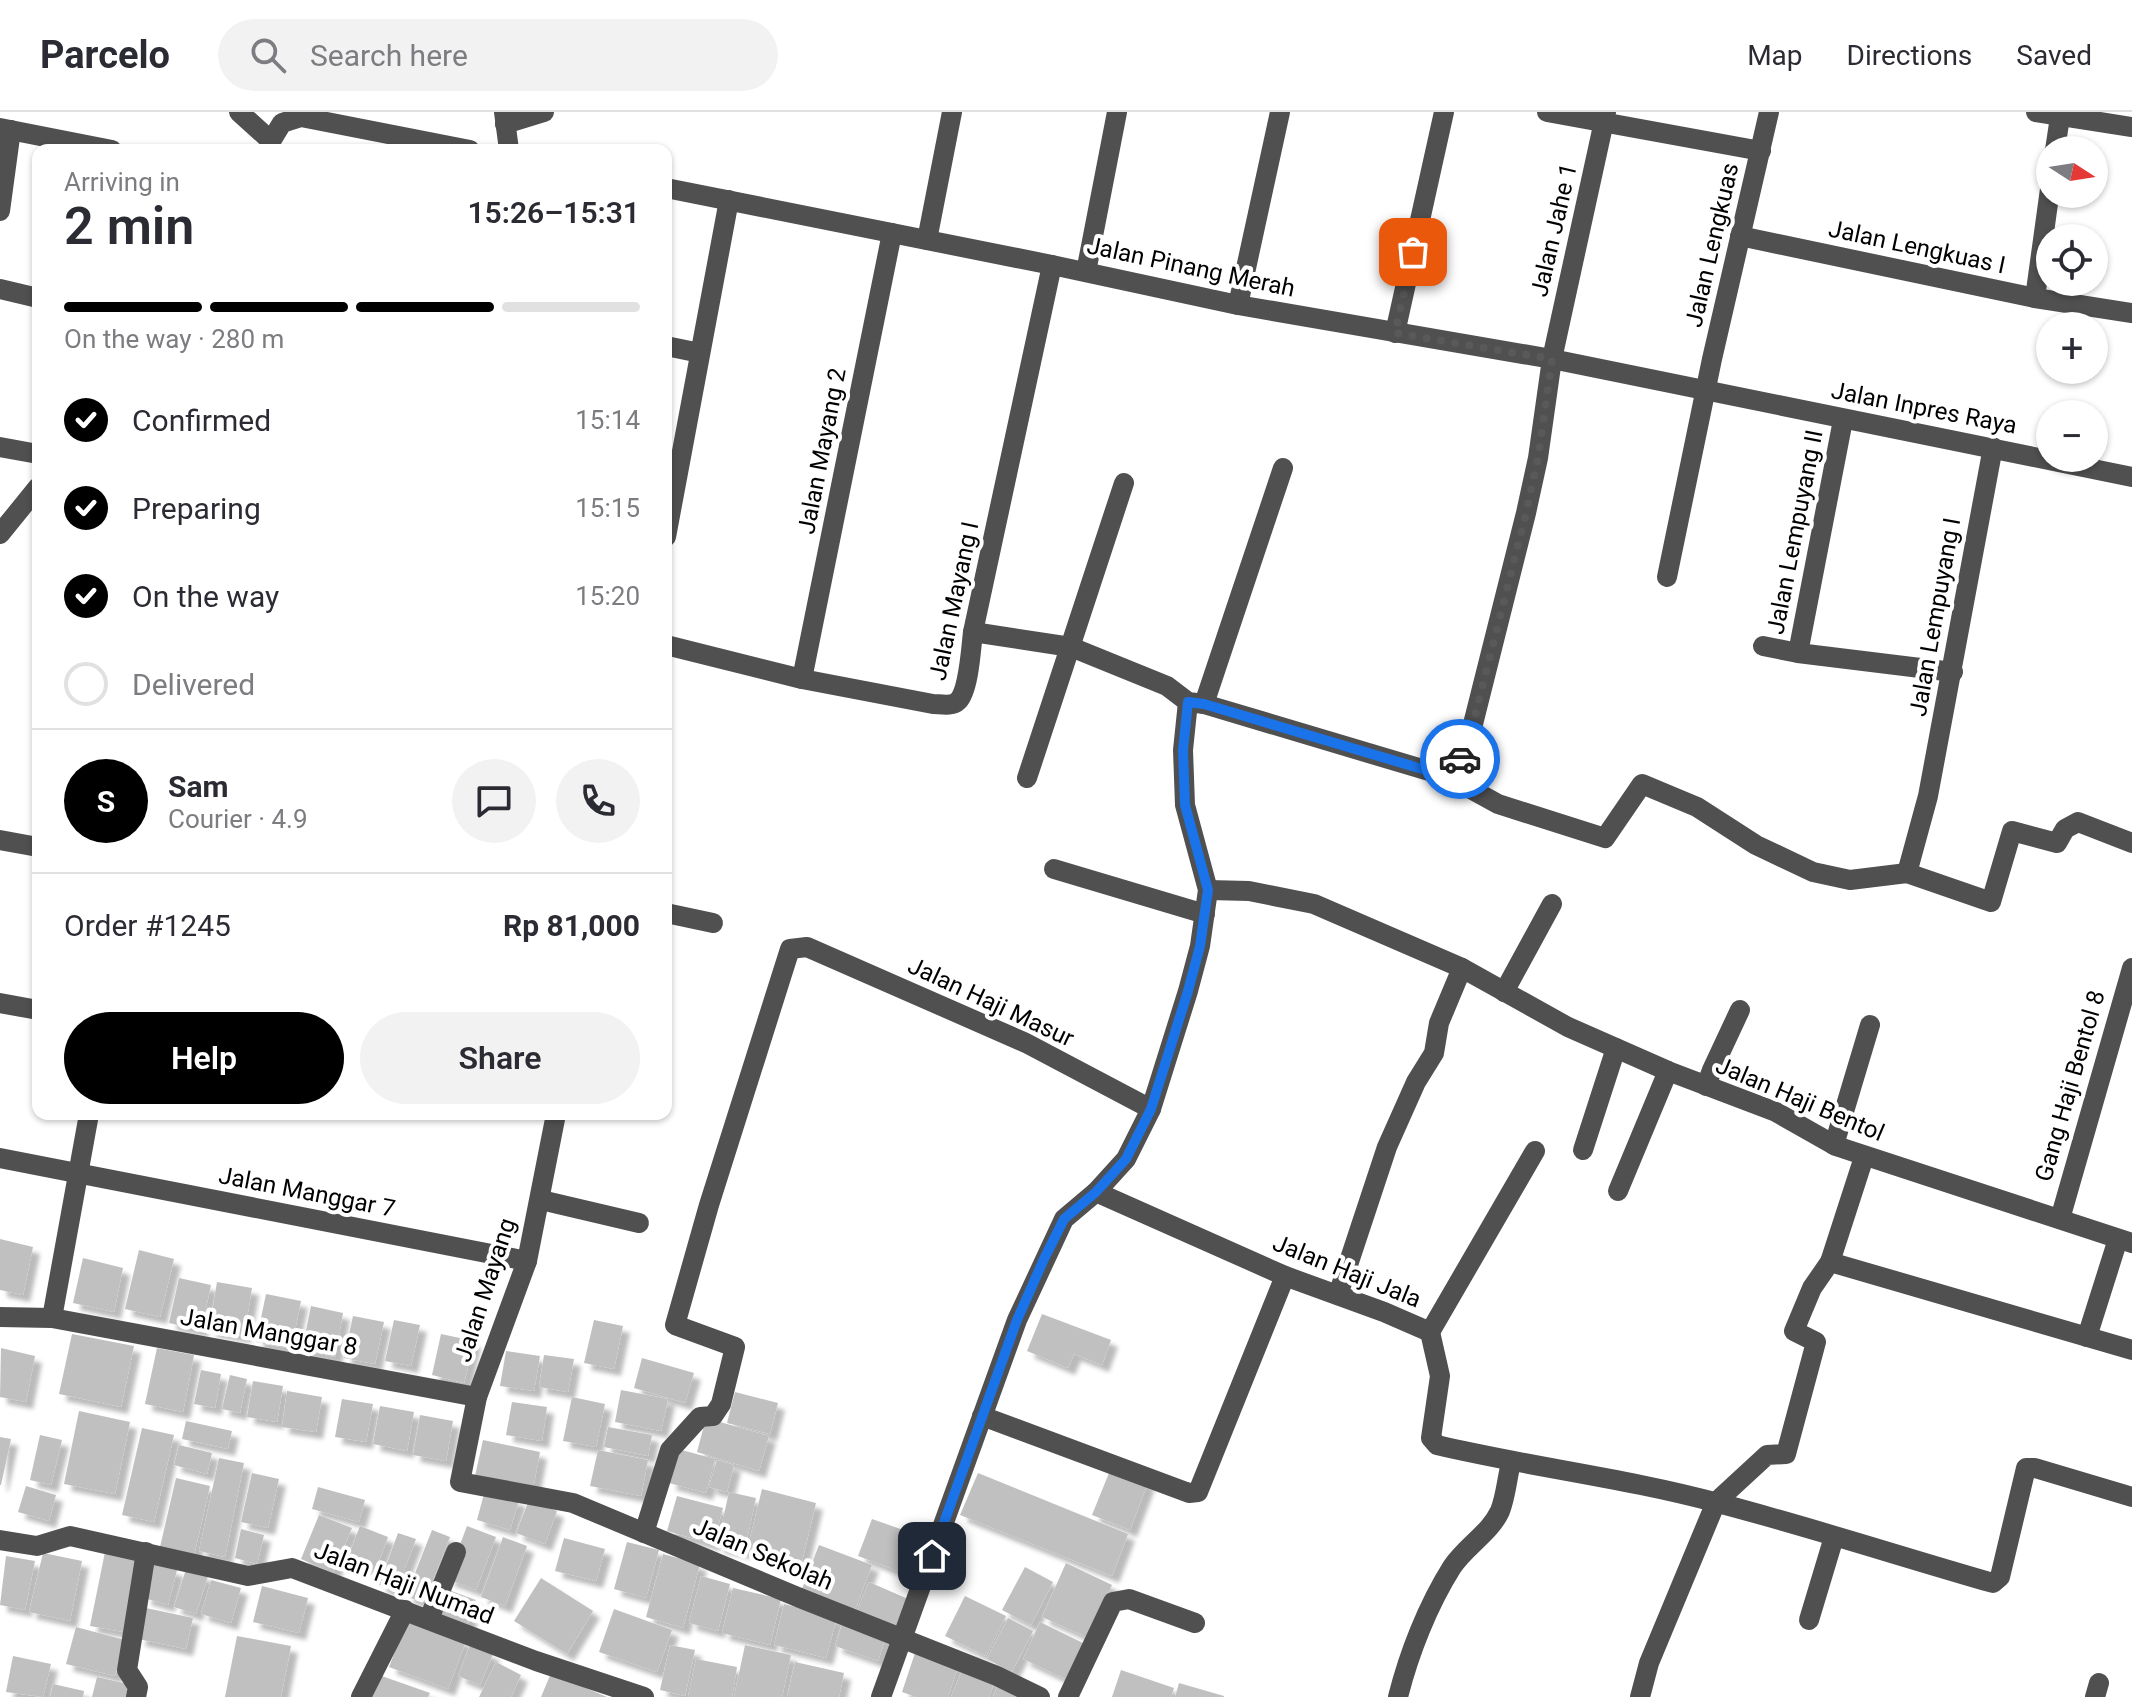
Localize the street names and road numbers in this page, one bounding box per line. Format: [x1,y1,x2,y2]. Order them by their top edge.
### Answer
street label: Jalan Lengkuas [1680,160,1744,330]
street label: Jalan Jahe 1 [1525,161,1583,299]
street label: Jalan Lengkuas I [1826,215,2008,279]
street label: Jalan Pinang Merah [1084,231,1298,303]
street label: Jalan Mayang 2 [792,366,852,536]
street label: Jalan Inpres Raya [1829,376,2019,440]
street label: Jalan Lempuyang II [1761,427,1829,637]
street label: Jalan Lempuyang I [1904,515,1966,719]
street label: Jalan Mayang I [923,519,985,683]
street label: Jalan Haji Masur [904,951,1078,1053]
street label: Gang Haji Bentol 8 [2029,987,2111,1185]
street label: Jalan Haji Bentol [1712,1051,1888,1147]
street label: Jalan Manggar 7 [216,1161,398,1223]
street label: Jalan Mayang [449,1215,521,1365]
street label: Jalan Haji Jala [1269,1229,1425,1313]
street label: Jalan Manggar 8 [178,1303,360,1361]
street label: Jalan Sekolah [689,1512,837,1596]
street label: Jalan Haji Numad [310,1536,498,1630]

